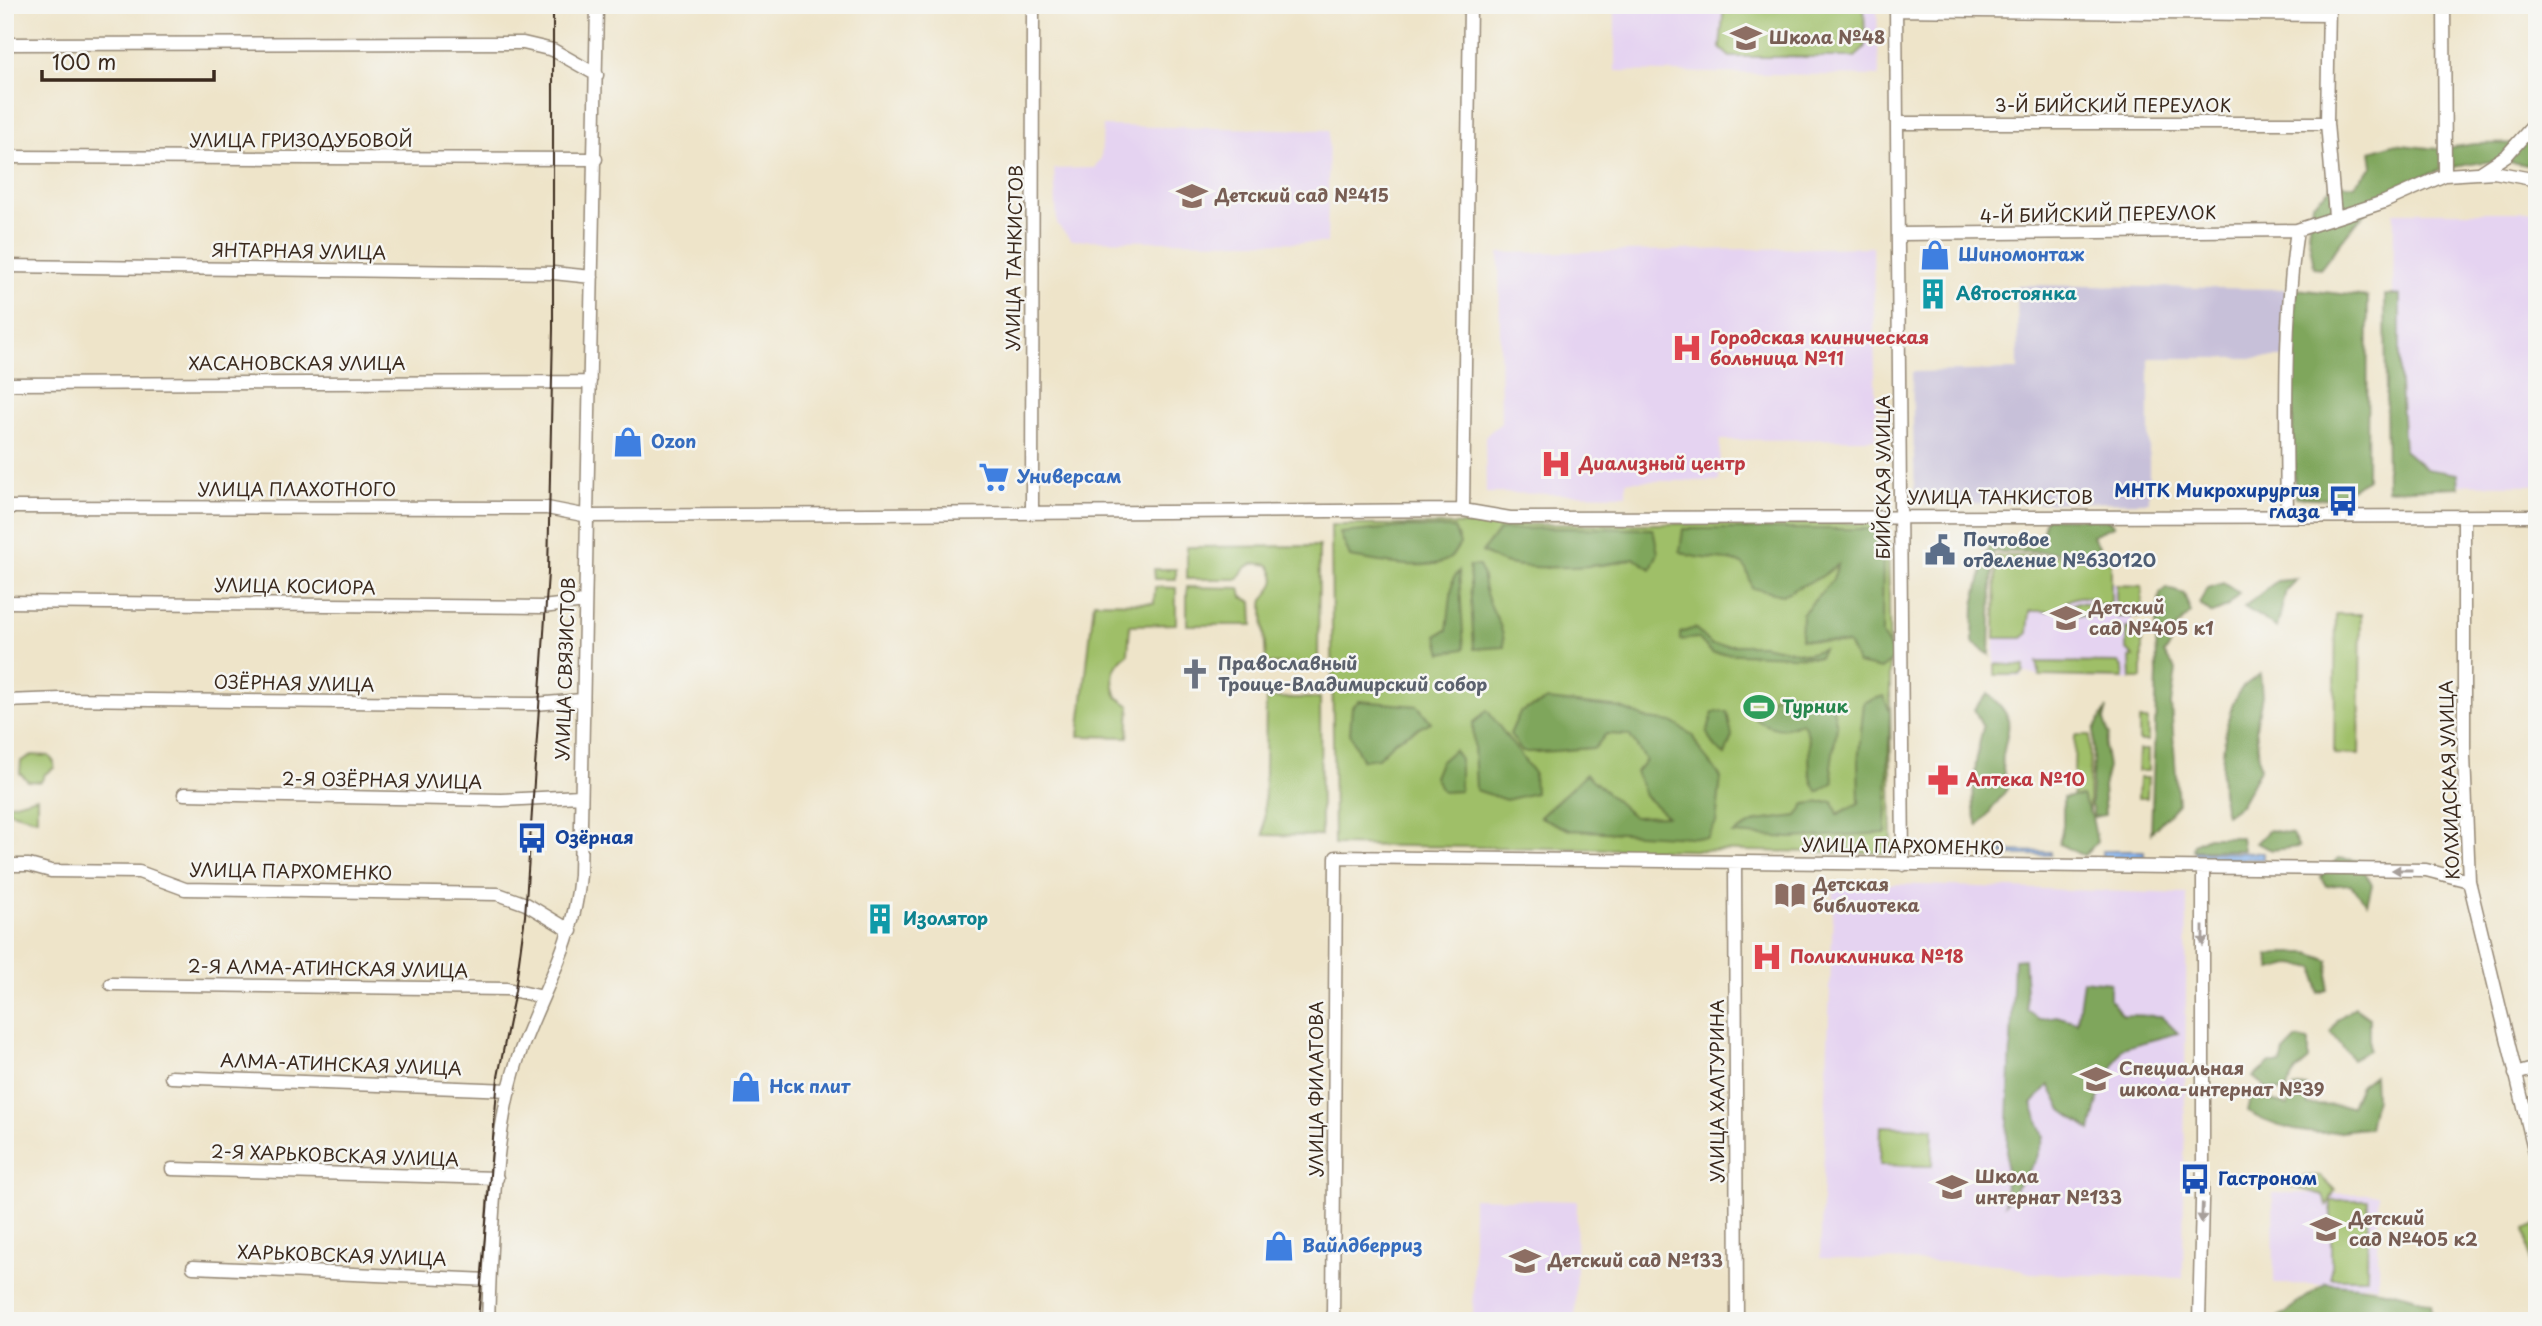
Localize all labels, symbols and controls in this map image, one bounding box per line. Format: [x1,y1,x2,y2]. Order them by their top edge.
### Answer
school or university icon: Школа №48 [1729,21,1763,55]
place label: Школа №48 [1769,23,1885,50]
scale bar [42,38,214,82]
text: 100 m [52,45,116,77]
street label: 3-Й БИЙСКИЙ ПЕРЕУЛОК [1995,91,2231,118]
street label: УЛИЦА ГРИЗОДУБОВОЙ [189,126,413,153]
street label: УЛИЦА ТАНКИСТОВ [998,165,1029,351]
school or university icon: Детский сад №415 [1175,179,1209,213]
place label: Детский сад №415 [1214,181,1389,208]
street label: 4-Й БИЙСКИЙ ПЕРЕУЛОК [1980,198,2216,229]
street label: ЯНТАРНАЯ УЛИЦА [212,235,387,266]
shop icon: Шиномонтаж [1918,238,1952,272]
place label: Шиномонтаж [1958,240,2085,267]
building icon: Автостоянка [1916,277,1950,311]
place label: Автостоянка [1956,279,2077,306]
place label: Городская клиническая больница №11 [1710,323,1929,371]
hospital icon: Городская клиническая больница №11 [1670,331,1704,365]
street label: ХАСАНОВСКАЯ УЛИЦА [188,349,406,376]
street label: БИЙСКАЯ УЛИЦА [1869,395,1896,559]
shop icon: Ozon [611,425,645,459]
place label: Ozon [651,427,696,454]
hospital icon: Диализный центр [1539,447,1573,481]
place label: Диализный центр [1578,449,1746,476]
supermarket icon: Универсам [977,460,1011,494]
place label: Универсам [1016,462,1122,489]
street label: УЛИЦА ПЛАХОТНОГО [198,475,396,502]
place label: МНТК Микрохирургия глаза [2114,476,2320,524]
street label: УЛИЦА ТАНКИСТОВ [1907,483,2093,510]
bus stop icon: МНТК Микрохирургия глаза [2326,484,2360,518]
place label: Почтовое отделение №630120 [1963,525,2156,573]
public building icon: Почтовое отделение №630120 [1923,533,1957,567]
street label: УЛИЦА КОСИОРА [214,571,376,600]
street label: УЛИЦА СВЯЗИСТОВ [548,577,581,761]
place label: Детский сад №405 к1 [2088,593,2214,641]
school or university icon: Детский сад №405 к1 [2049,601,2083,635]
place label: Православный Троице-Владимирский собор [1218,649,1487,697]
church icon: Православный Троице-Владимирский собор [1178,657,1212,691]
street label: ОЗЁРНАЯ УЛИЦА [213,668,375,697]
street label: КОЛХИДСКАЯ УЛИЦА [2432,679,2465,880]
sports icon: Турник [1742,690,1776,724]
place label: Турник [1782,692,1848,719]
pharmacy icon: Аптека №10 [1926,763,1960,797]
street label: 2-Я ОЗЁРНАЯ УЛИЦА [282,764,483,795]
place label: Аптека №10 [1966,765,2085,792]
bus stop icon: Озёрная [515,821,549,855]
place label: Озёрная [555,823,634,850]
street label: УЛИЦА ПАРХОМЕНКО [1801,830,2005,861]
street label: УЛИЦА ПАРХОМЕНКО [189,855,393,886]
one-way arrow [2391,864,2413,876]
place label: Детская библиотека [1812,870,1920,918]
library icon: Детская библиотека [1773,878,1807,912]
building icon: Изолятор [863,902,897,936]
place label: Изолятор [903,904,988,931]
one-way arrow [2197,926,2209,948]
hospital icon: Поликлиника №18 [1750,940,1784,974]
place label: Поликлиника №18 [1790,942,1964,969]
street label: 2-Я АЛМА-АТИНСКАЯ УЛИЦА [188,952,469,983]
street label: УЛИЦА ХАЛТУРИНА [1703,999,1730,1183]
street label: УЛИЦА ФИЛАТОВА [1302,1001,1329,1177]
street label: АЛМА-АТИНСКАЯ УЛИЦА [220,1046,463,1081]
place label: Специальная школа-интернат №39 [2119,1054,2325,1102]
school or university icon: Специальная школа-интернат №39 [2079,1062,2113,1096]
shop icon: Нск плит [729,1070,763,1104]
place label: Нск плит [769,1072,851,1099]
street label: 2-Я ХАРЬКОВСКАЯ УЛИЦА [211,1137,460,1172]
place label: Школа интернат №133 [1975,1162,2122,1210]
bus stop icon: Гастроном [2178,1162,2212,1196]
place label: Гастроном [2218,1164,2317,1191]
school or university icon: Школа интернат №133 [1935,1170,1969,1204]
one-way arrow [2196,1202,2208,1224]
place label: Детский сад №405 к2 [2348,1204,2478,1252]
school or university icon: Детский сад №405 к2 [2309,1212,2343,1246]
shop icon: Вайлдберриз [1262,1229,1296,1263]
place label: Вайлдберриз [1302,1231,1423,1258]
street label: ХАРЬКОВСКАЯ УЛИЦА [237,1237,447,1272]
school or university icon: Детский сад №133 [1508,1244,1542,1278]
place label: Детский сад №133 [1547,1246,1723,1273]

